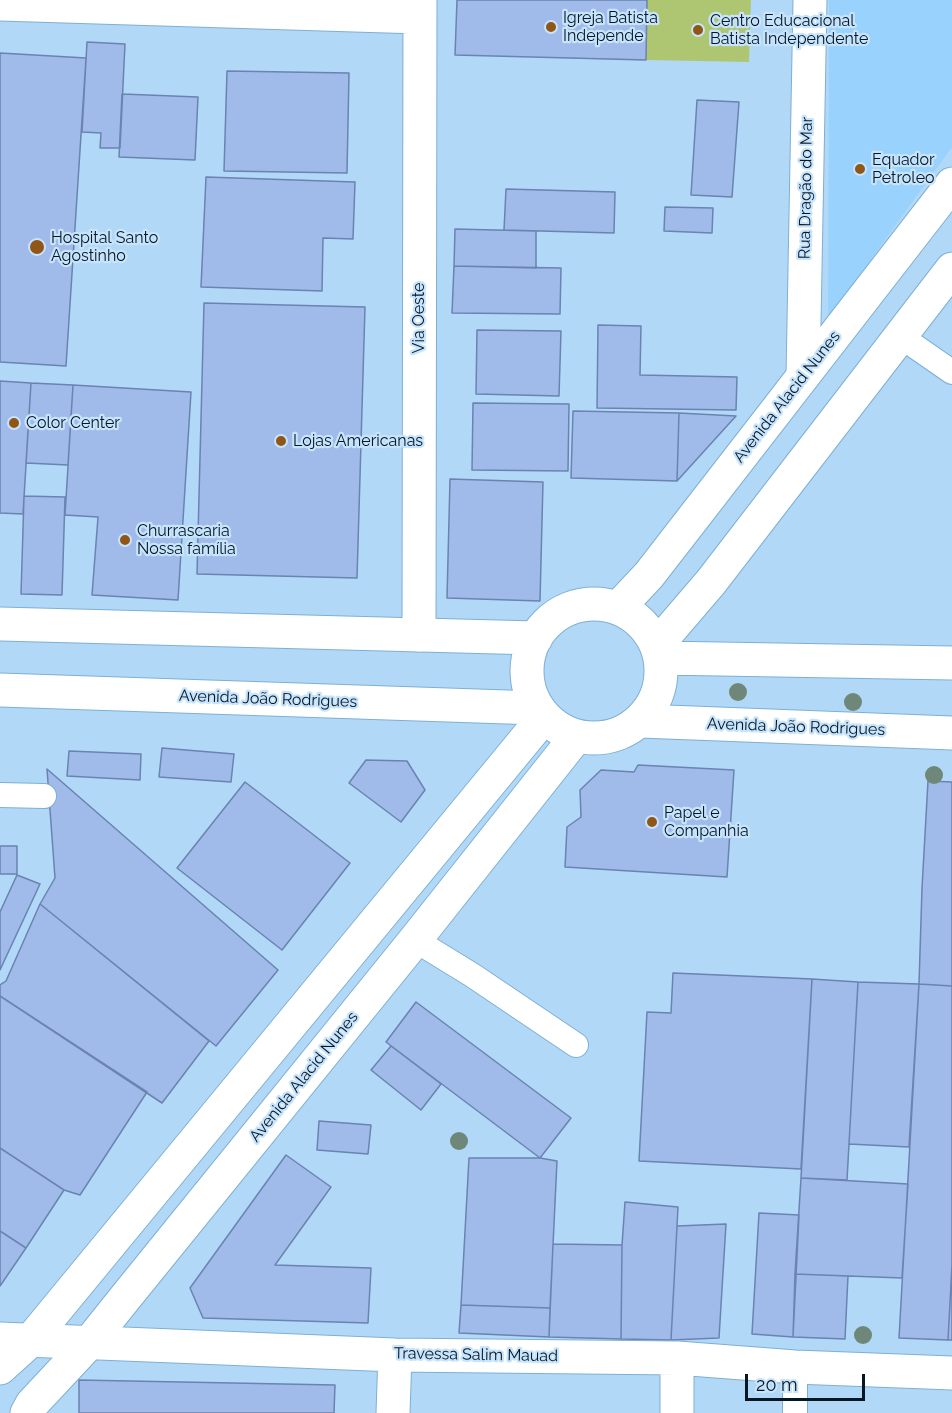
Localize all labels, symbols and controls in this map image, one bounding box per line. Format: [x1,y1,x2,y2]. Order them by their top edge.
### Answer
place label: Igreja Batista Independe [563,8,658,46]
place label: Centro Educacional Batista Independente [710,11,868,49]
marker: Igreja Batista Independe [544,20,558,34]
marker: Centro Educacional Batista Independente [691,23,705,37]
street label: Rua Dragão do Mar [795,117,817,259]
place label: Equador Petroleo [872,150,935,188]
marker: Equador Petroleo [853,162,867,176]
place label: Hospital Santo Agostinho [51,228,158,266]
marker: Hospital Santo Agostinho [28,238,46,256]
street label: Via Oeste [409,283,429,353]
street label: Avenida Alacid Nunes [730,327,844,467]
place label: Color Center [26,413,120,433]
marker: Color Center [7,416,21,430]
place label: Lojas Americanas [293,431,423,451]
marker: Lojas Americanas [274,434,288,448]
place label: Churrascaria Nossa família [137,521,236,559]
marker: Churrascaria Nossa família [118,533,132,547]
street label: Avenida João Rodrigues [179,686,357,712]
street label: Avenida João Rodrigues [707,714,885,740]
place label: Papel e Companhia [664,803,749,841]
marker: Papel e Companhia [645,815,659,829]
street label: Avenida Alacid Nunes [246,1008,362,1146]
street label: Travessa Salim Mauad [394,1344,558,1366]
scale bar [748,1362,868,1400]
text: 20 m [756,1374,798,1395]

